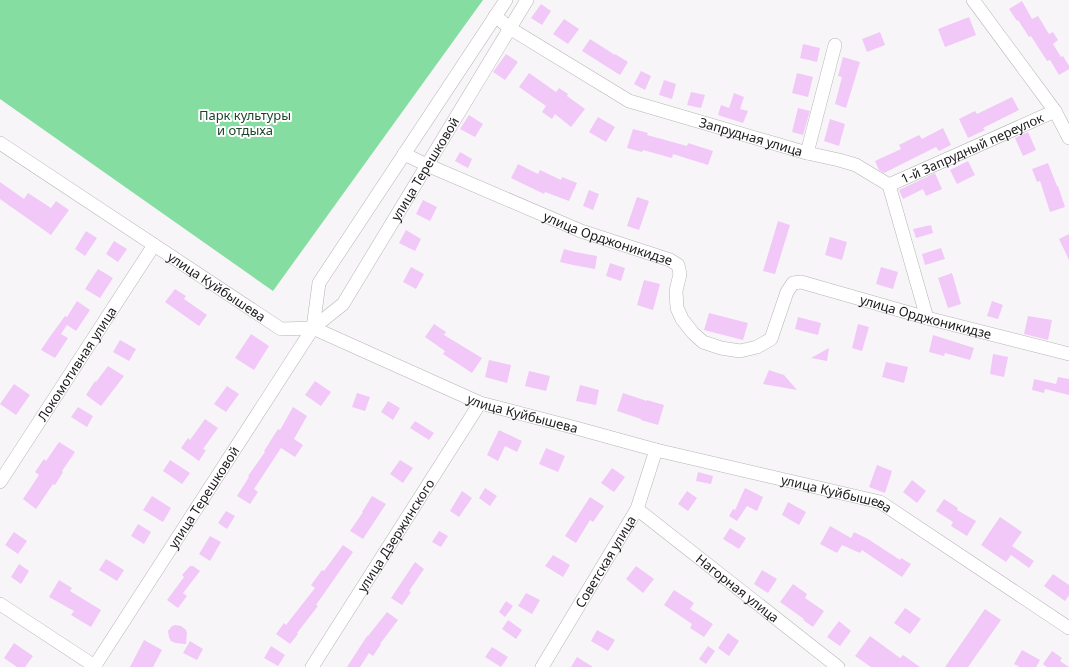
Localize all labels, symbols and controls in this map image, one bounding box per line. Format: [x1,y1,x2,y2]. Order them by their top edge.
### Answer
park label: Парк культуры и отдыха [199,106,291,139]
street label: 1-й Запрудный переулок [898,108,1046,188]
street label: Запрудная улица [697,113,805,160]
street label: улица Терешковой [386,114,463,224]
street label: улица Орджоникидзе [541,207,675,269]
street label: улица Куйбышева [164,248,269,325]
street label: улица Орджоникидзе [858,290,994,343]
street label: Локомотивная улица [33,303,121,425]
street label: улица Куйбышева [464,389,580,437]
street label: улица Терешковой [164,443,243,552]
street label: улица Куйбышева [779,470,896,517]
street label: улица Дзержинского [353,475,439,595]
street label: Советская улица [571,512,640,611]
street label: Нагорная улица [692,550,783,626]

